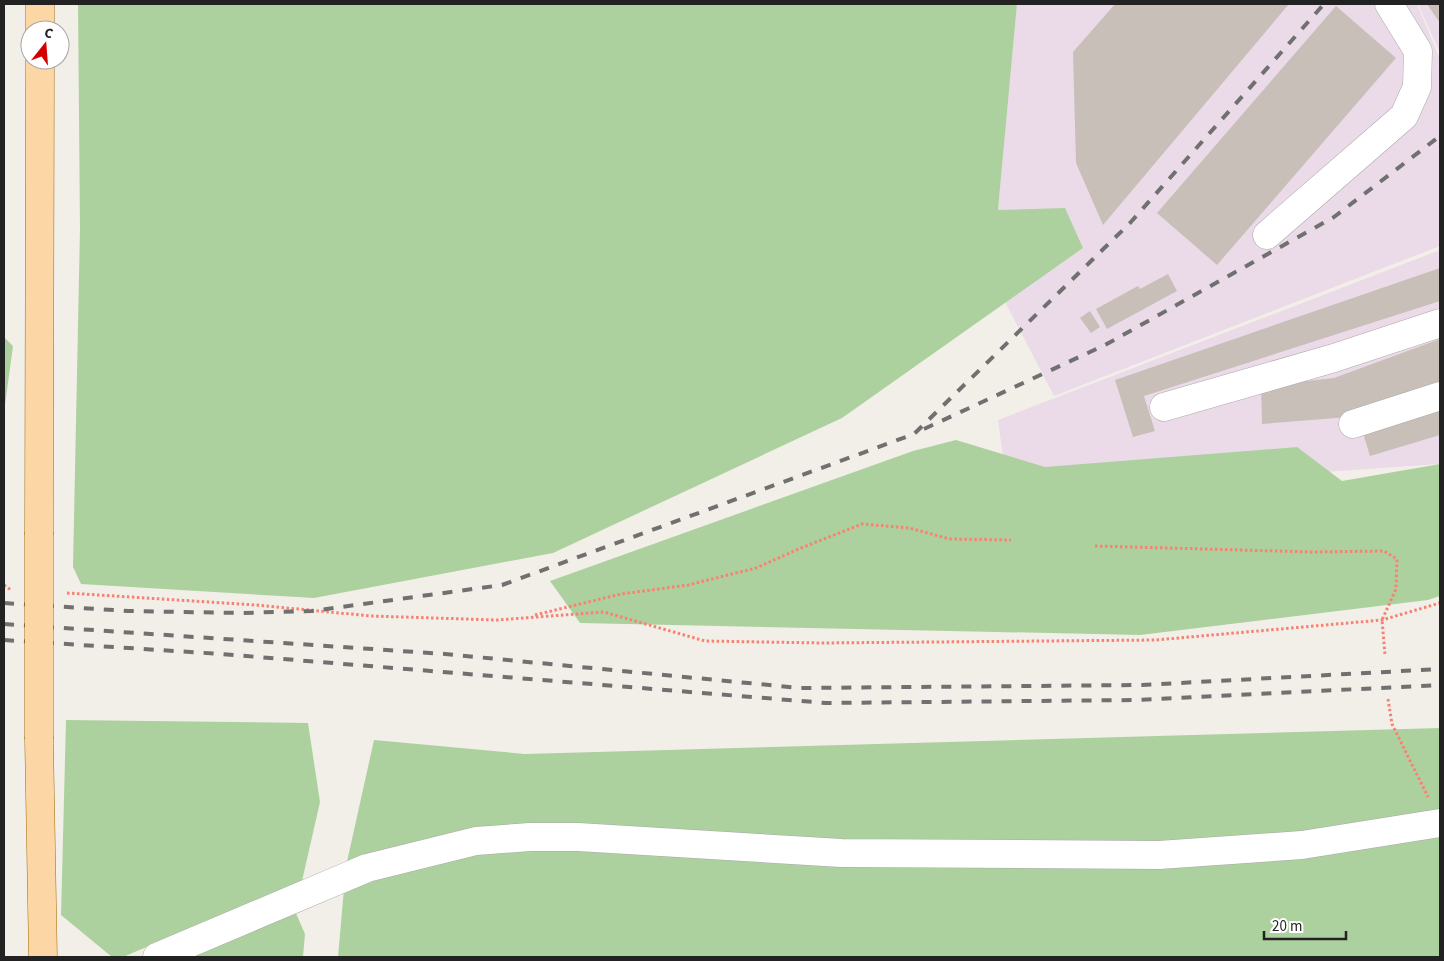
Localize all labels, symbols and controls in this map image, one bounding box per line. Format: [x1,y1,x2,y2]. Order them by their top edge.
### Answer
north arrow [20,20,70,70]
text: С [42,23,55,44]
scale bar [1264,908,1346,940]
text: 20 m [1272,916,1302,937]

